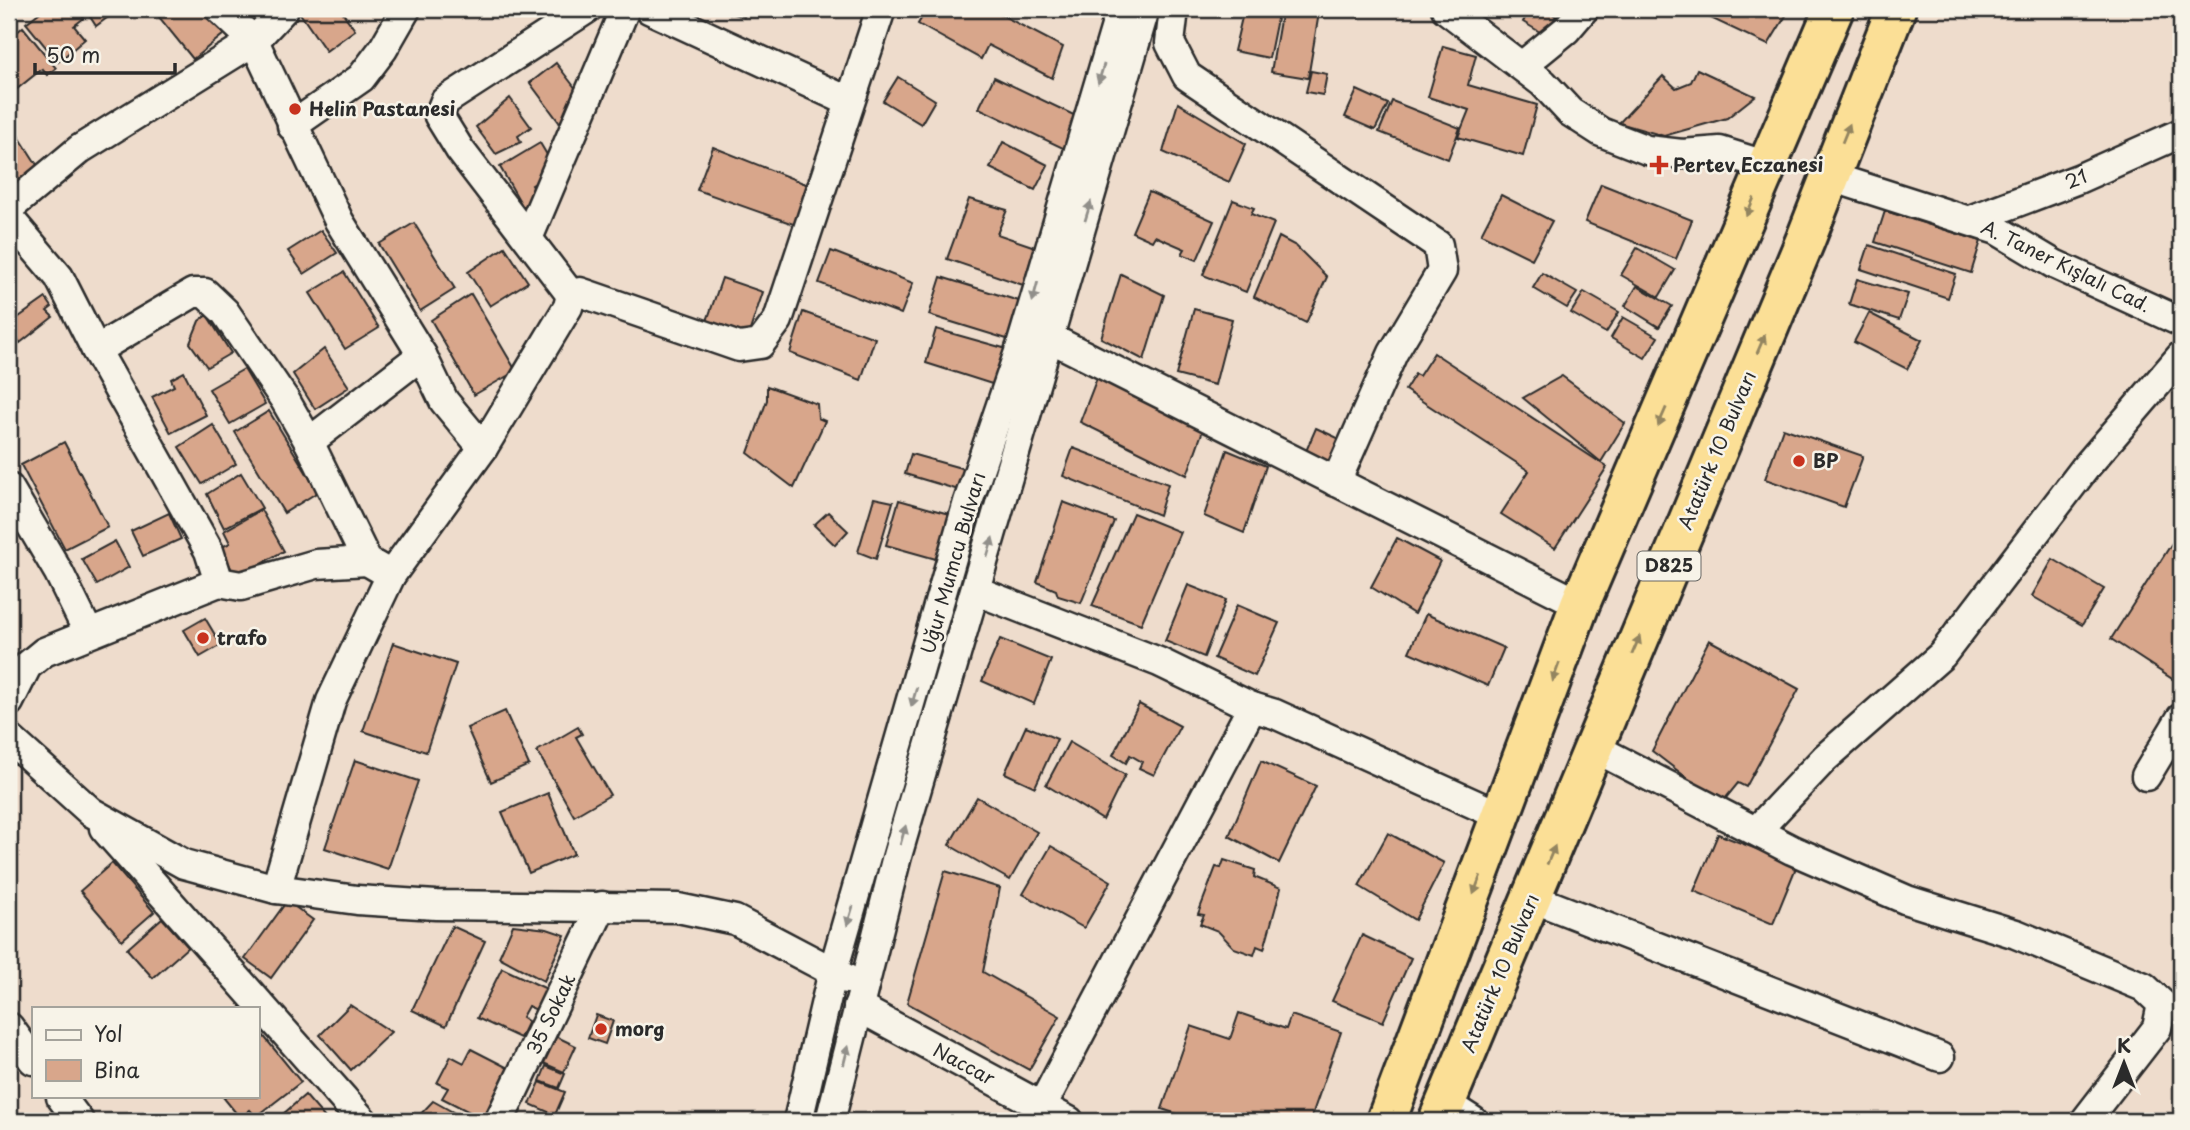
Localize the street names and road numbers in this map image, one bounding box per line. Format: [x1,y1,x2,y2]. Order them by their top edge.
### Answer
street label: 21 [2060,161,2091,195]
street label: A. Taner Kışlalı Cad. [1977,212,2156,318]
street label: Atatürk 10 Bulvarı [1670,366,1762,533]
street label: Uğur Mumcu Bulvarı [913,469,991,657]
road number: D825 [1638,552,1700,580]
street label: Atatürk 10 Bulvarı [1453,889,1545,1056]
street label: 35 Sokak [518,968,582,1059]
street label: Naccar [929,1035,1001,1091]

